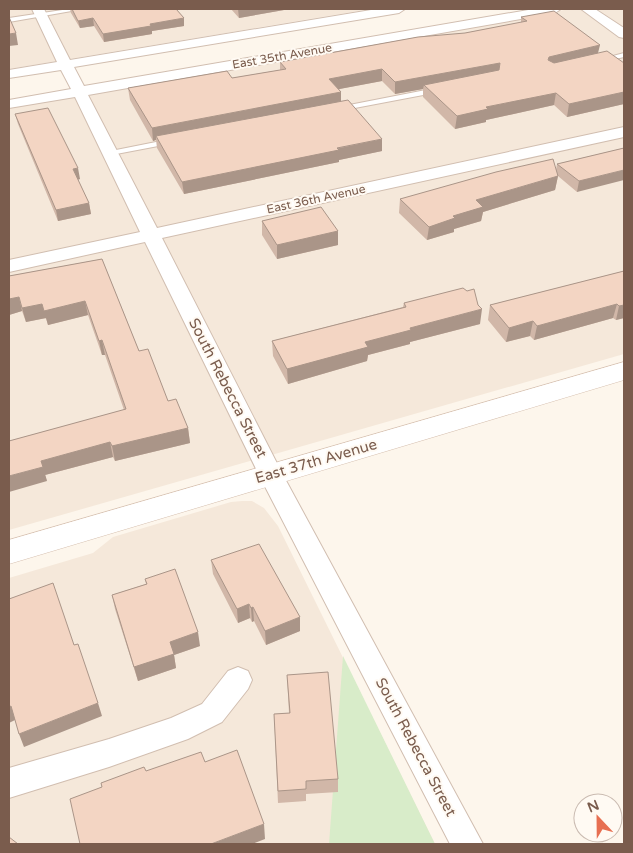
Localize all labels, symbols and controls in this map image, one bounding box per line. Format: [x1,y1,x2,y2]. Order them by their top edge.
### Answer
street label: East 35th Avenue [231,40,333,72]
street label: East 36th Avenue [265,182,367,216]
street label: South Rebecca Street [185,315,271,461]
street label: East 37th Avenue [253,435,379,487]
street label: South Rebecca Street [372,675,460,820]
north arrow [573,793,623,843]
text: N [585,796,602,816]

